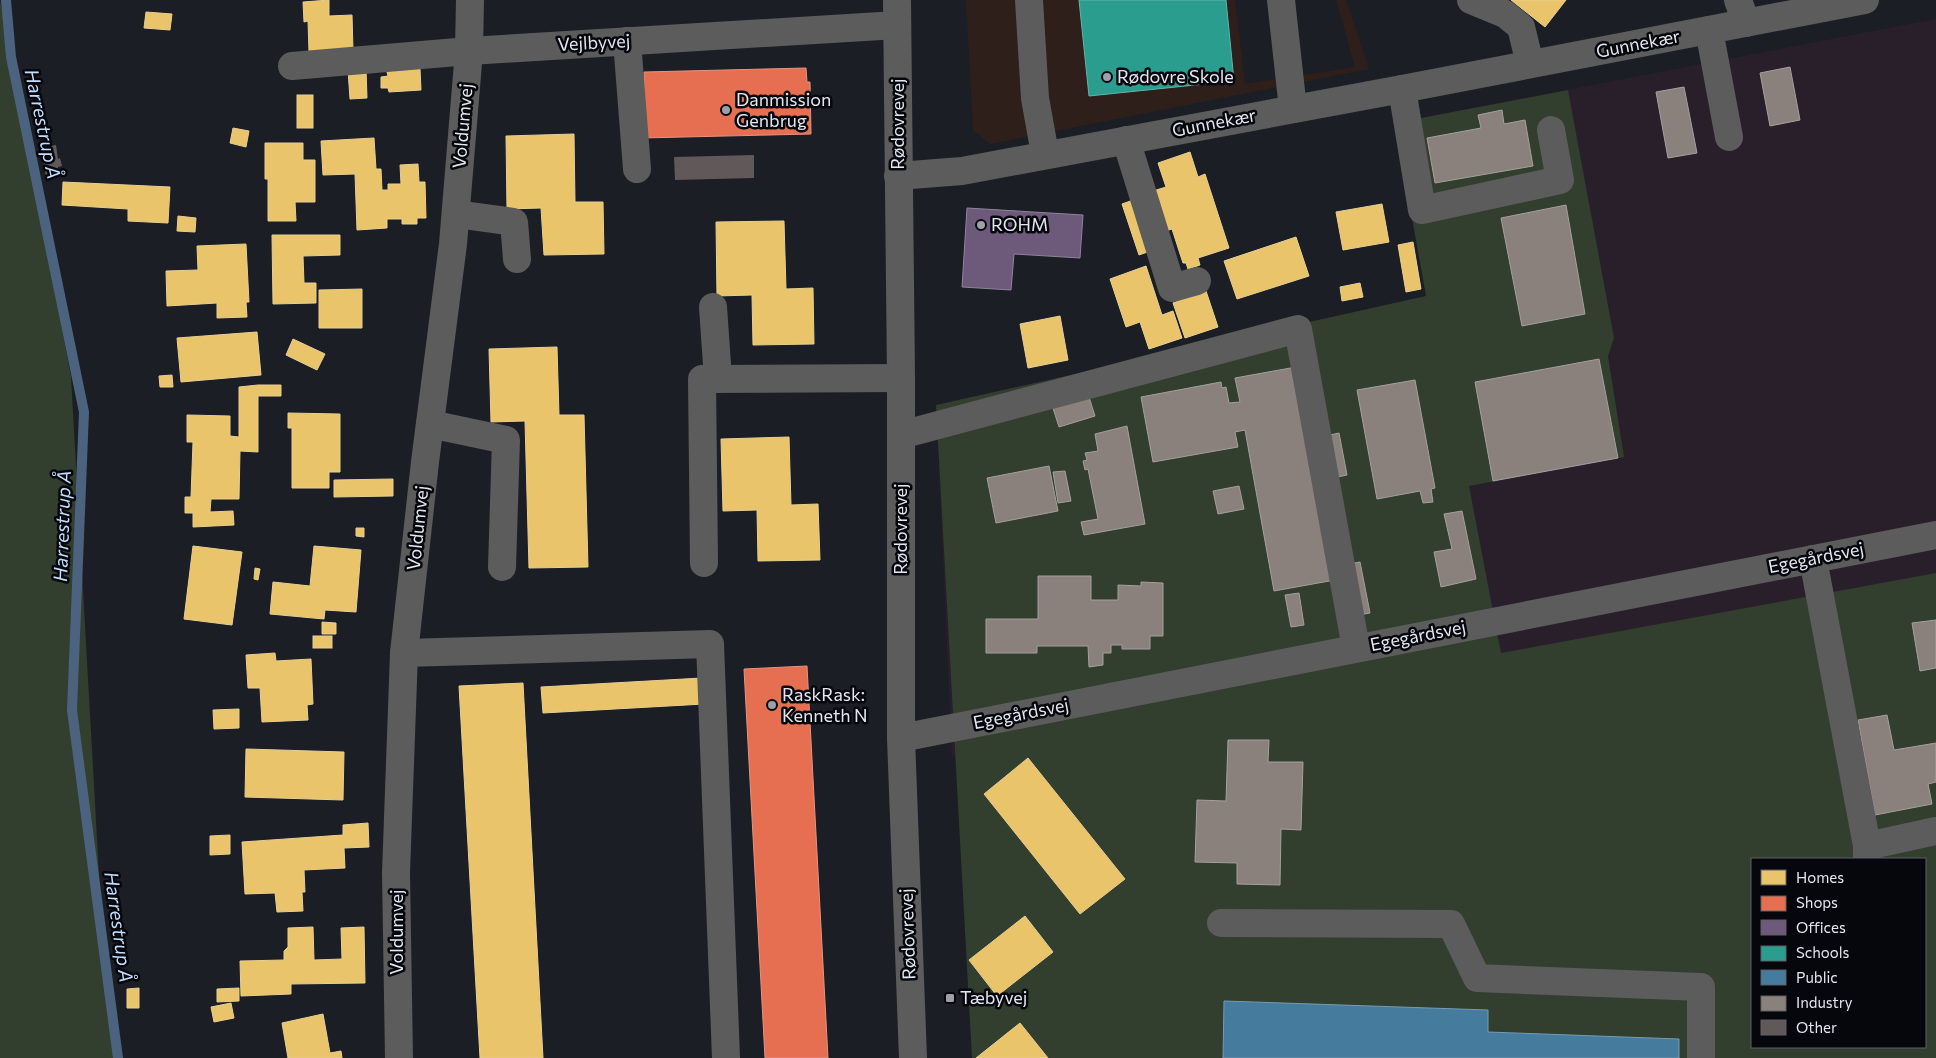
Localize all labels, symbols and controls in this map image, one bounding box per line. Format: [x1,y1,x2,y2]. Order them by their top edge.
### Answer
street label: Gunnekær [1594,24,1682,62]
street label: Vejlbyvej [557,29,631,55]
place label: Rødovre Skole [1117,65,1234,87]
water label: Harrestrup Å [21,67,67,181]
marker: Rødovre Skole [1101,71,1113,83]
street label: Rødovrevej [886,78,908,170]
street label: Voldumvej [447,82,477,169]
place label: Danmission Genbrug [736,88,831,131]
street label: Gunnekær [1170,103,1258,141]
marker: Danmission Genbrug [720,104,732,116]
place label: ROHM [991,213,1048,235]
marker: ROHM [975,219,987,231]
water label: Harrestrup Å [47,470,75,582]
street label: Rødovrevej [889,483,911,575]
street label: Voldumvej [402,484,432,571]
street label: Egegårdsvej [1766,537,1866,577]
street label: Egegårdsvej [1368,615,1468,655]
place label: RaskRask: Kenneth N [782,683,868,726]
street label: Egegårdsvej [971,693,1071,733]
marker: RaskRask: Kenneth N [766,699,778,711]
legend [1751,858,1926,1048]
text: Homes [1796,868,1844,886]
water label: Harrestrup Å [100,870,140,984]
street label: Rødovrevej [894,888,920,980]
street label: Voldumvej [385,889,407,975]
text: Shops [1796,893,1838,911]
text: Offices [1796,918,1846,936]
text: Schools [1796,943,1850,961]
text: Public [1796,968,1838,986]
place label: Tæbyvej [960,986,1027,1008]
marker: Tæbyvej [944,992,956,1004]
text: Industry [1796,993,1853,1011]
text: Other [1796,1018,1837,1036]

